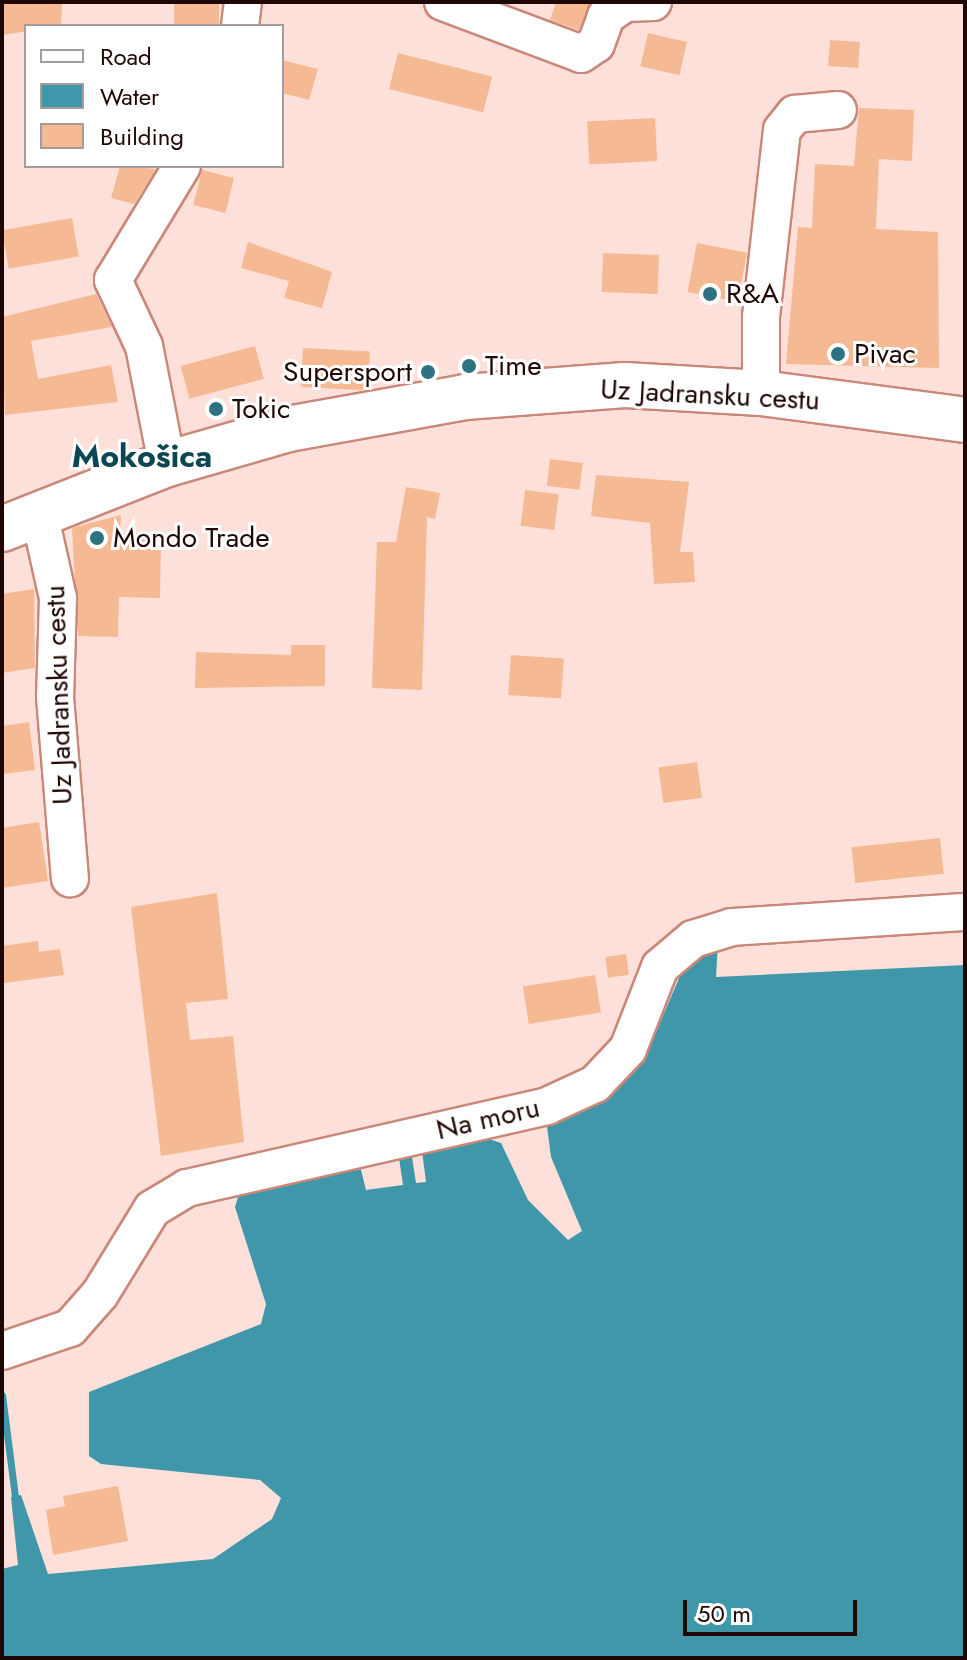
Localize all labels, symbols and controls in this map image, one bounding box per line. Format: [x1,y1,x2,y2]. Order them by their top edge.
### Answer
legend [24,24,284,168]
text: Road [100,39,152,74]
text: Water [100,79,159,114]
text: Building [100,119,184,154]
place label: R&A [726,277,779,311]
marker: R&A [701,285,719,303]
place label: Pivac [854,337,916,371]
marker: Pivac [829,345,847,363]
place label: Time [485,349,542,383]
place label: Supersport [283,355,412,389]
marker: Time [460,357,478,375]
marker: Supersport [419,363,437,381]
street label: Uz Jadransku cestu [599,372,821,418]
place label: Tokic [232,392,290,426]
marker: Tokic [207,400,225,418]
district label: Mokošica [72,437,212,475]
place label: Mondo Trade [113,521,270,555]
marker: Mondo Trade [88,529,106,547]
street label: Uz Jadransku cestu [38,585,80,805]
street label: Na moru [433,1091,543,1147]
scale bar [687,1584,861,1634]
text: 50 m [697,1596,751,1631]

